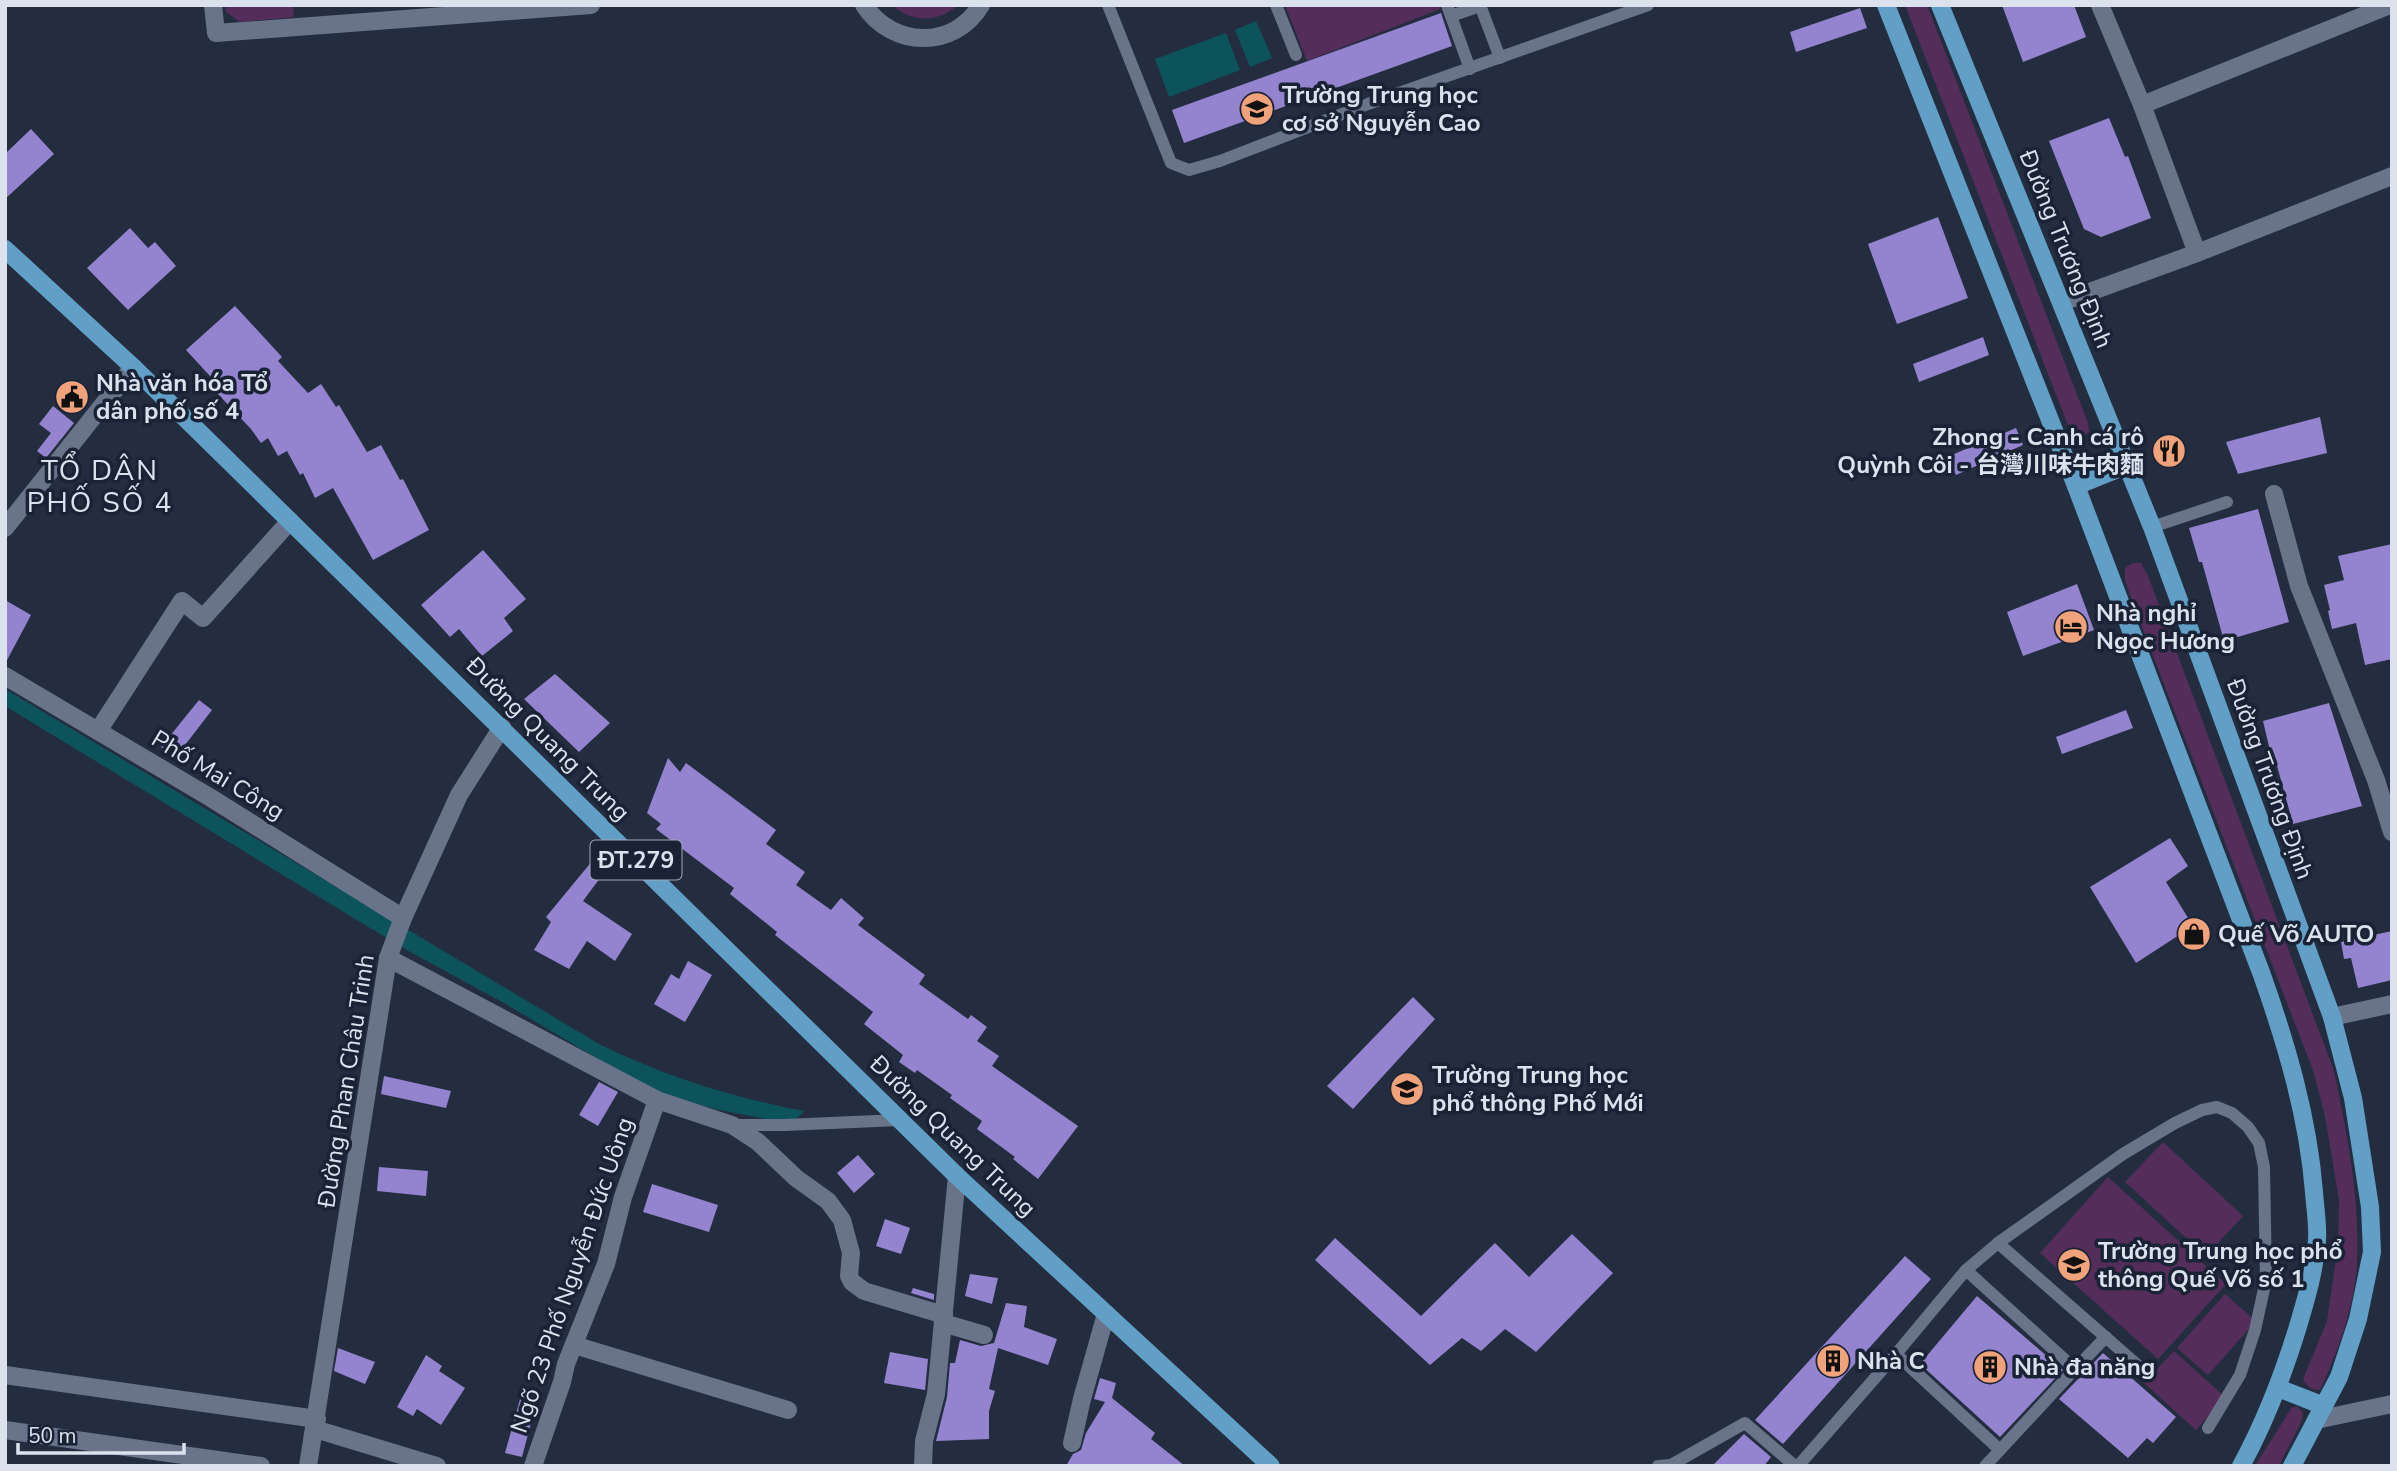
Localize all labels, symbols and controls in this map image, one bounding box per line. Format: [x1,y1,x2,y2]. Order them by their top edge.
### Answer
place label: Trường Trung học cơ sở Nguyễn Cao [1282,79,1480,139]
school or university icon: Trường Trung học cơ sở Nguyễn Cao [1238,90,1276,128]
street label: Đường Trương Định [2011,144,2120,353]
place label: Nhà văn hóa Tổ dân phố số 4 [96,367,268,427]
public building icon: Nhà văn hóa Tổ dân phố số 4 [53,378,91,416]
place label: Zhong - Canh cá rô Quỳnh Côi - 台灣川味牛肉麵 [1837,421,2144,481]
restaurant icon: Zhong - Canh cá rô Quỳnh Côi - 台灣川味牛肉麵 [2150,432,2188,470]
district label: TỔ DÂN PHỐ SỐ 4 [27,450,173,522]
place label: Nhà nghỉ Ngọc Hương [2096,597,2235,657]
hotel icon: Nhà nghỉ Ngọc Hương [2052,608,2090,646]
street label: Đường Quang Trung [458,649,637,828]
street label: Đường Trương Định [2219,673,2321,884]
street label: Phố Mai Công [146,723,290,827]
road number: ĐT.279 [590,840,682,880]
shop icon: Quế Võ AUTO [2175,915,2213,953]
place label: Quế Võ AUTO [2218,918,2374,950]
street label: Đường Phan Châu Trinh [310,952,382,1211]
street label: Đường Quang Trung [862,1048,1043,1224]
place label: Trường Trung học phổ thông Phố Mới [1432,1059,1644,1119]
school or university icon: Trường Trung học phổ thông Phố Mới [1388,1070,1426,1108]
street label: Ngõ 23 Phố Nguyễn Đức Uông [503,1113,641,1437]
place label: Trường Trung học phổ thông Quế Võ số 1 [2098,1235,2342,1295]
school or university icon: Trường Trung học phổ thông Quế Võ số 1 [2055,1246,2093,1284]
building icon: Nhà C [1814,1342,1852,1380]
place label: Nhà C [1857,1345,1925,1377]
building icon: Nhà đa năng [1971,1348,2009,1386]
place label: Nhà đa năng [2014,1351,2155,1383]
scale bar [18,1412,184,1456]
text: 50 m [28,1422,77,1450]

